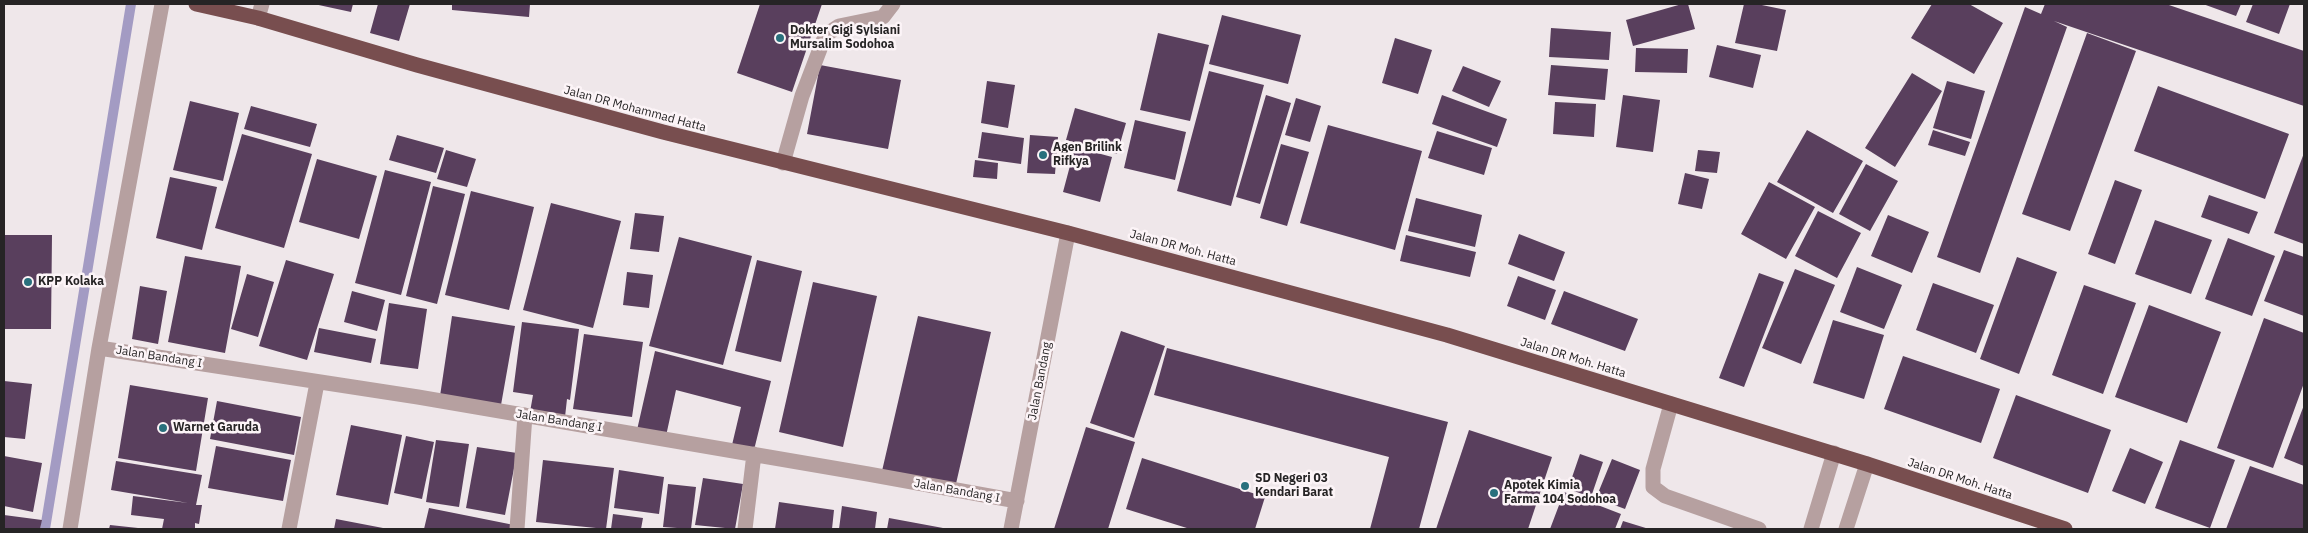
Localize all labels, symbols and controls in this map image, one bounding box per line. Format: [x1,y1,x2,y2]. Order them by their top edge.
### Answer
place label: Dokter Gigi Sylsiani Mursalim Sodohoa [790,24,900,52]
marker: Dokter Gigi Sylsiani Mursalim Sodohoa [774,32,786,44]
street label: Jalan DR Mohammad Hatta [562,83,708,135]
place label: Agen Brilink Rifkya [1053,141,1122,169]
marker: Agen Brilink Rifkya [1037,149,1049,161]
street label: Jalan DR Moh. Hatta [1128,227,1238,269]
place label: KPP Kolaka [38,275,104,289]
marker: KPP Kolaka [22,276,34,288]
street label: Jalan DR Moh. Hatta [1519,335,1627,381]
street label: Jalan Bandang [1025,341,1055,421]
street label: Jalan Bandang I [115,343,203,371]
street label: Jalan Bandang I [515,407,603,435]
place label: Warnet Garuda [173,421,259,435]
marker: Warnet Garuda [157,422,169,434]
street label: Jalan DR Moh. Hatta [1906,455,2014,503]
place label: SD Negeri 03 Kendari Barat [1255,472,1333,500]
street label: Jalan Bandang I [913,476,1001,506]
place label: Apotek Kimia Farma 104 Sodohoa [1504,479,1616,507]
marker: SD Negeri 03 Kendari Barat [1239,480,1251,492]
marker: Apotek Kimia Farma 104 Sodohoa [1488,487,1500,499]

